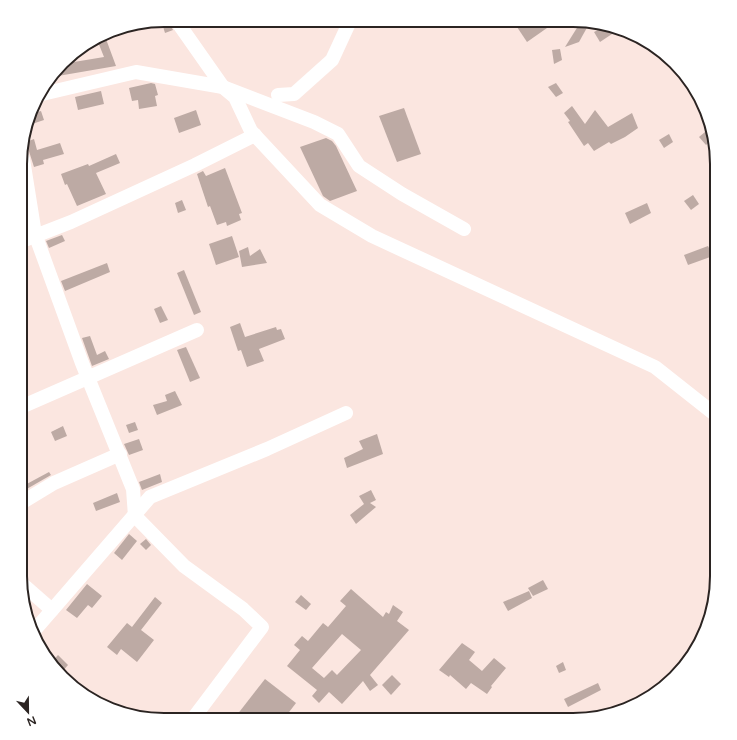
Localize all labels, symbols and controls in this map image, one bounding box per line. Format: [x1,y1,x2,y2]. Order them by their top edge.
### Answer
north arrow [8,692,48,732]
text: N [25,713,38,728]

